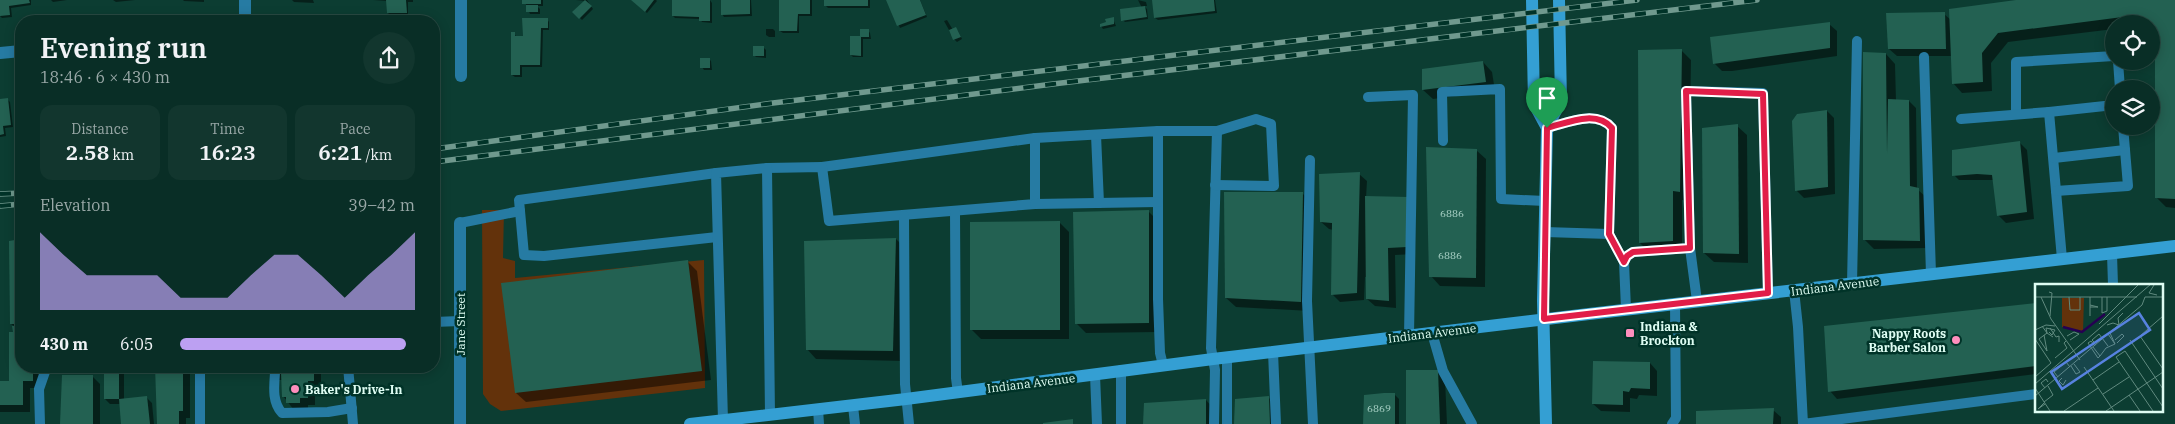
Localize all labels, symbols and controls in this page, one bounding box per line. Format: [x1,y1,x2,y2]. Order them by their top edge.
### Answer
map controls [2105,15,2160,135]
button: locate [2105,15,2160,70]
text: Evening run [40,29,207,66]
button: share [363,32,415,84]
text: 18:46 · 6 × 430 m [40,67,170,87]
pin [1526,77,1568,128]
button: layers [2105,80,2160,135]
icon: arrive [1533,84,1561,112]
text: Distance [71,120,128,138]
text: Time [210,120,245,138]
text: Pace [340,120,371,138]
text: 2.58 [66,138,109,166]
text: 16:23 [199,138,256,166]
text: 6:21 [318,138,362,166]
text: km [109,146,134,164]
text: /km [362,146,392,164]
text: Elevation [40,195,110,215]
text: 39–42 m [348,195,415,215]
house number: 6886 [1440,207,1464,220]
house number: 6886 [1438,249,1462,262]
street label: Indiana Avenue [1790,273,1880,299]
inset map [2035,284,2162,412]
street label: Jane Street [453,293,468,355]
place label: Indiana & Brockton [1640,319,1698,348]
street label: Indiana Avenue [1387,320,1477,346]
place label: Nappy Roots Barber Salon [1868,326,1946,355]
marker: Indiana & Brockton [1624,327,1636,339]
text: 430 m [40,334,88,354]
text: 6:05 [120,334,153,354]
marker: Nappy Roots Barber Salon [1950,334,1962,346]
street label: Indiana Avenue [986,370,1076,396]
place label: Baker's Drive-In [305,382,402,397]
marker: Baker's Drive-In [289,383,301,395]
house number: 6869 [1367,402,1391,415]

